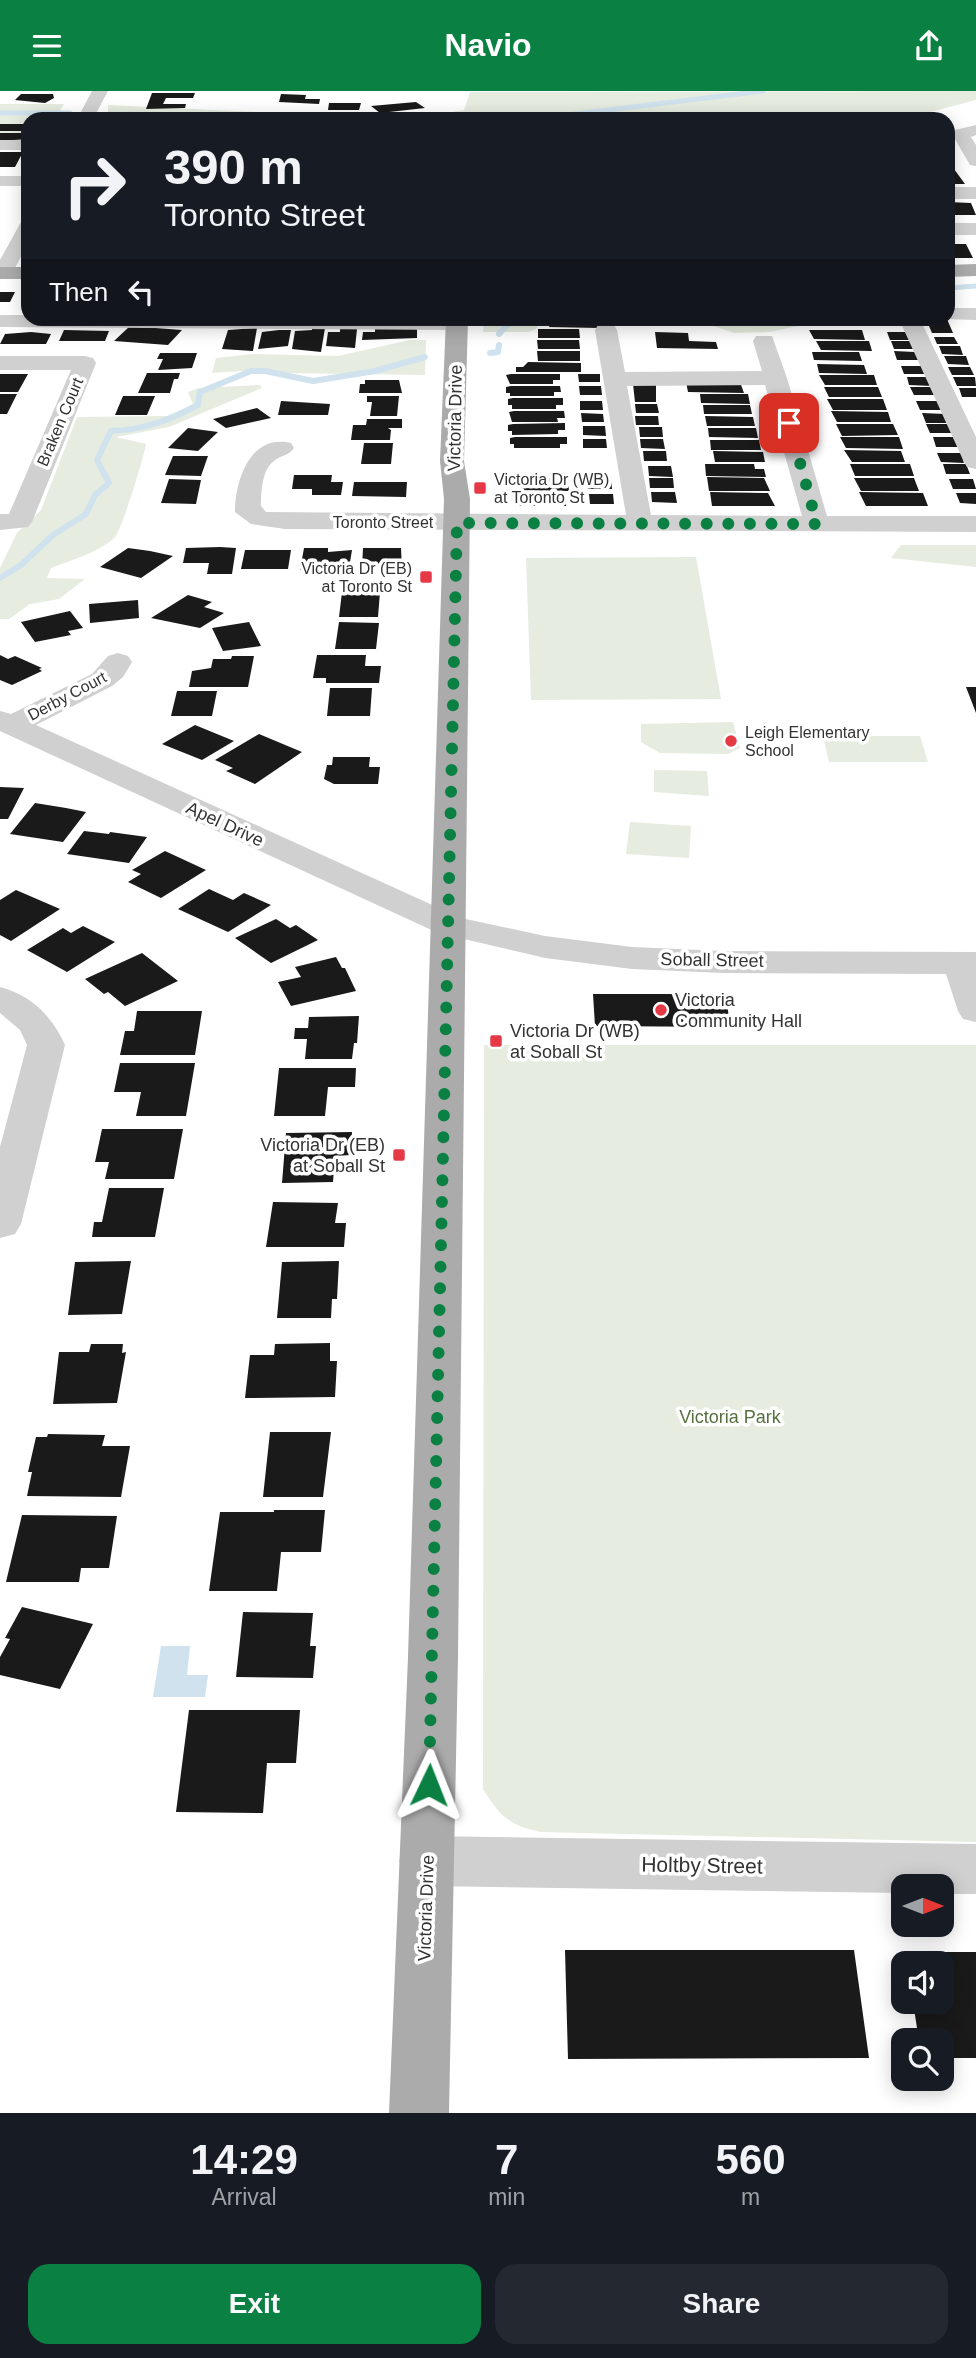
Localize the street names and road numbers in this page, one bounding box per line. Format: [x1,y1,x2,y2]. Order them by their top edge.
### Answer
street label: Victoria Drive [444,364,466,472]
street label: Braken Court [34,375,86,469]
street label: Toronto Street [333,514,434,531]
street label: Derby Court [25,668,110,724]
street label: Apel Drive [183,797,267,851]
street label: Soball Street [660,949,764,971]
street label: Holtby Street [641,1852,763,1878]
street label: Victoria Drive [414,1854,438,1962]

